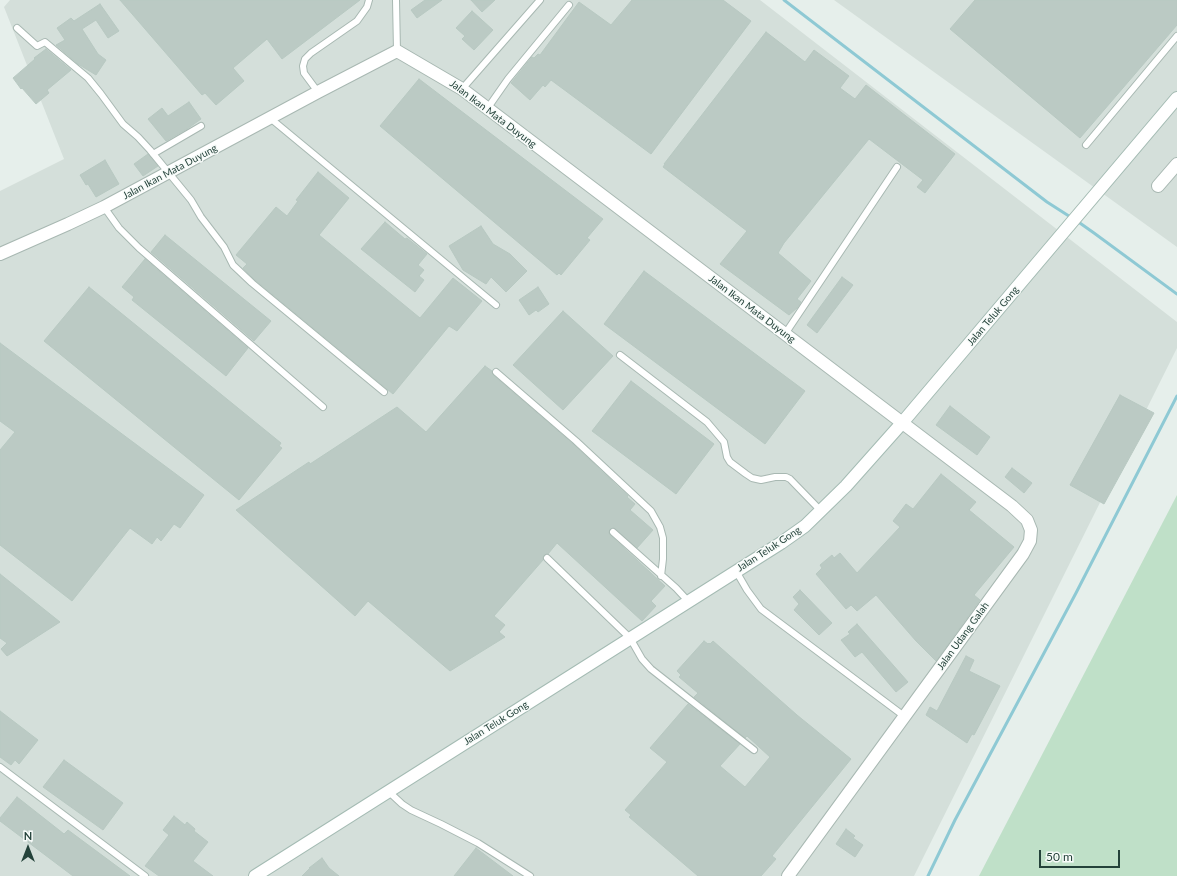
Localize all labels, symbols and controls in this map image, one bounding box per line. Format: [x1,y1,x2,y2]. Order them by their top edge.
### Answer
street label: Jalan Ikan Mata Duyung [447,78,539,150]
street label: Jalan Ikan Mata Duyung [121,142,219,202]
street label: Jalan Ikan Mata Duyung [706,273,798,345]
street label: Jalan Teluk Gong [965,284,1021,348]
street label: Jalan Teluk Gong [735,524,803,574]
street label: Jalan Udang Galah [934,600,992,672]
street label: Jalan Teluk Gong [462,698,530,748]
north arrow [8,828,48,868]
text: N [24,829,32,842]
scale bar [1041,842,1122,868]
text: 50 m [1046,849,1073,864]

